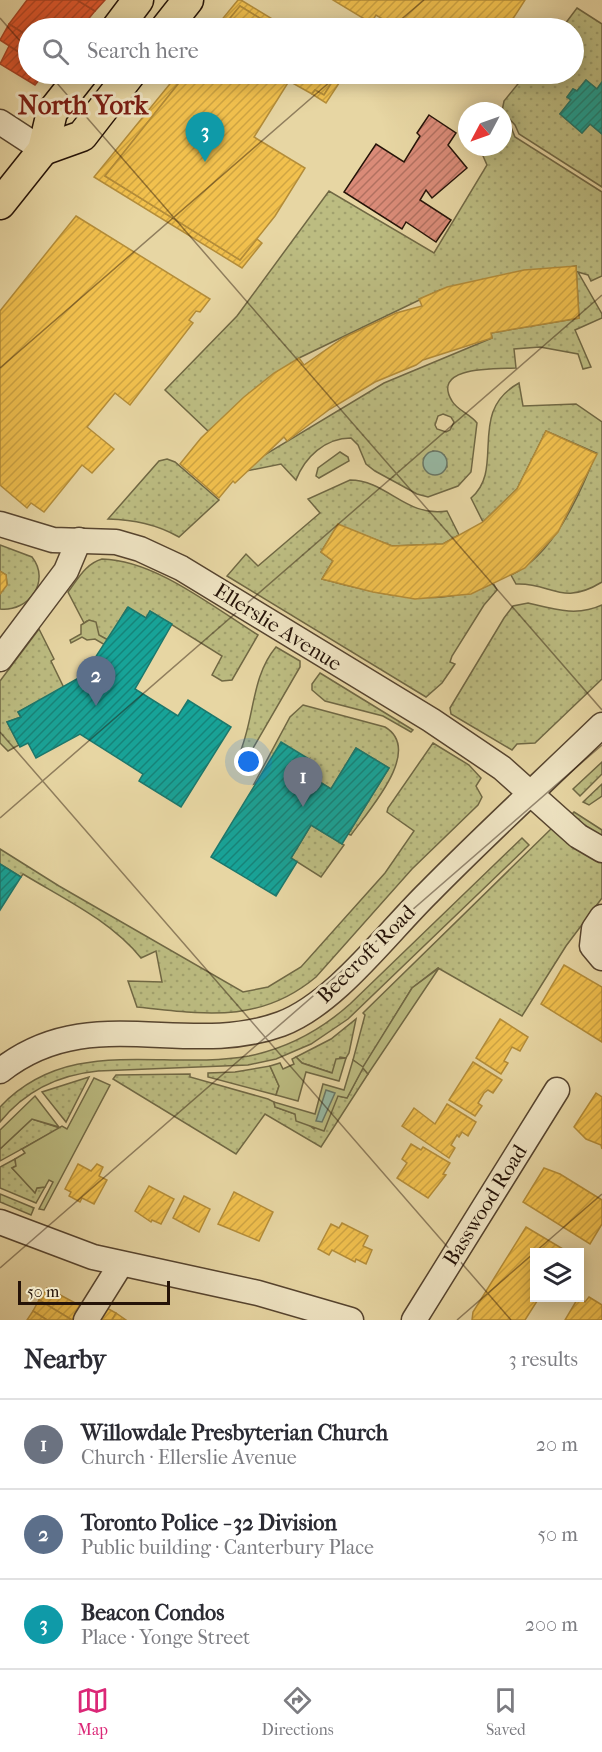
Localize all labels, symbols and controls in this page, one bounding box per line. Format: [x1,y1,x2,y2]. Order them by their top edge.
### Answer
search box [18,18,584,84]
icon: search [39,35,72,68]
text: Search here [87,38,199,64]
district label: North York [18,89,149,121]
north arrow [458,102,512,156]
pin: 3 [186,112,224,162]
street label: Ellerslie Avenue [210,578,346,676]
pin: 2 [76,656,116,706]
your location [234,747,263,776]
pin: 1 [284,758,322,807]
street label: Beecroft Road [312,900,420,1008]
street label: Basswood Road [438,1140,532,1270]
map controls [530,1248,584,1302]
button: layers [530,1248,584,1302]
scale bar [18,1278,170,1306]
text: 50 m [27,1282,59,1301]
text: Nearby [24,1344,106,1375]
text: 3 results [509,1348,578,1371]
text: Willowdale Presbyterian Church [81,1420,388,1446]
text: 1 [40,1433,47,1456]
text: 20 m [536,1433,578,1456]
text: Church · Ellerslie Avenue [81,1446,297,1469]
text: Toronto Police - 32 Division [81,1510,337,1536]
text: 2 [38,1523,49,1546]
text: 50 m [537,1523,578,1546]
text: Public building · Canterbury Place [81,1536,374,1559]
text: Beacon Condos [81,1600,224,1626]
text: 3 [39,1613,48,1636]
text: 200 m [525,1613,578,1636]
text: Place · Yonge Street [81,1626,250,1649]
tab: Map [76,1684,109,1739]
tab: Directions [262,1684,334,1739]
tab: Saved [486,1684,526,1739]

